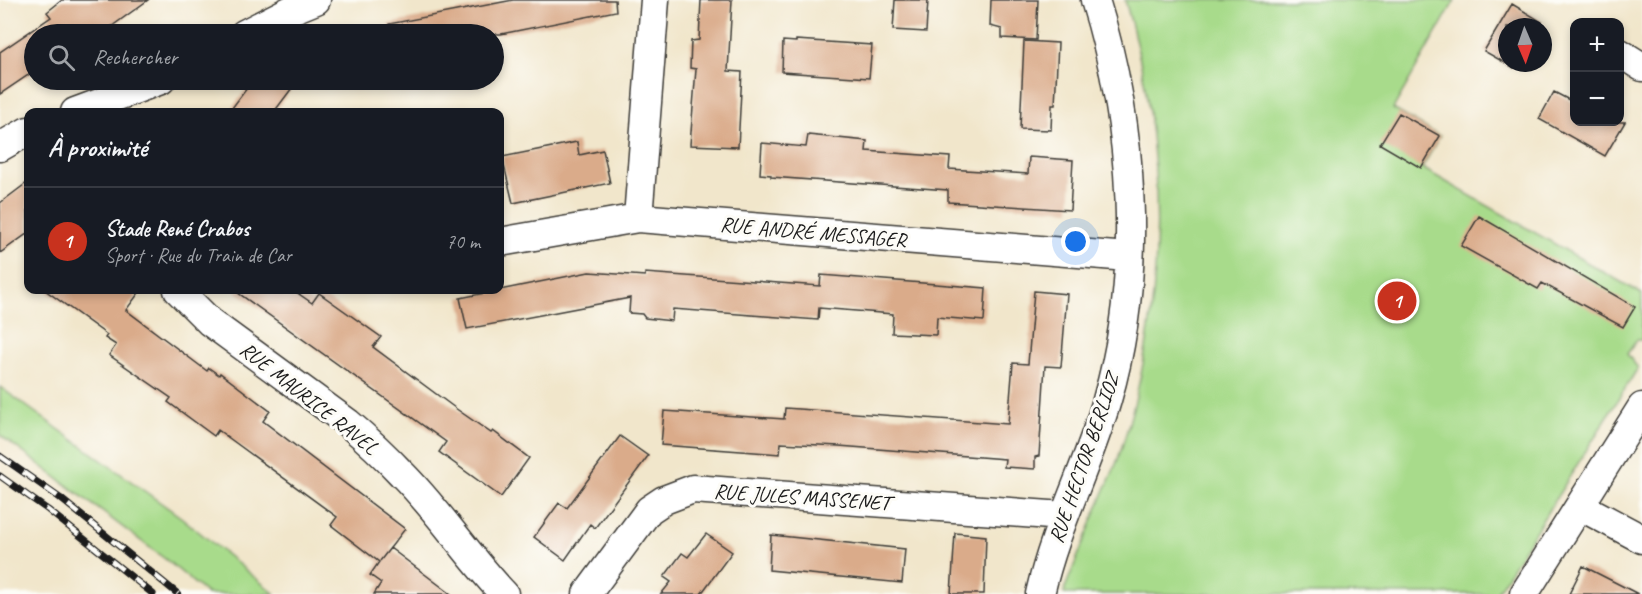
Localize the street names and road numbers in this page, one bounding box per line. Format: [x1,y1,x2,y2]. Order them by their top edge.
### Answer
street label: RUE ANDRÉ MESSAGER [719,211,909,253]
street label: RUE MAURICE RAVEL [235,336,384,461]
street label: RUE HECTOR BERLIOZ [1043,367,1126,546]
street label: RUE JULES MASSENET [713,478,896,516]

